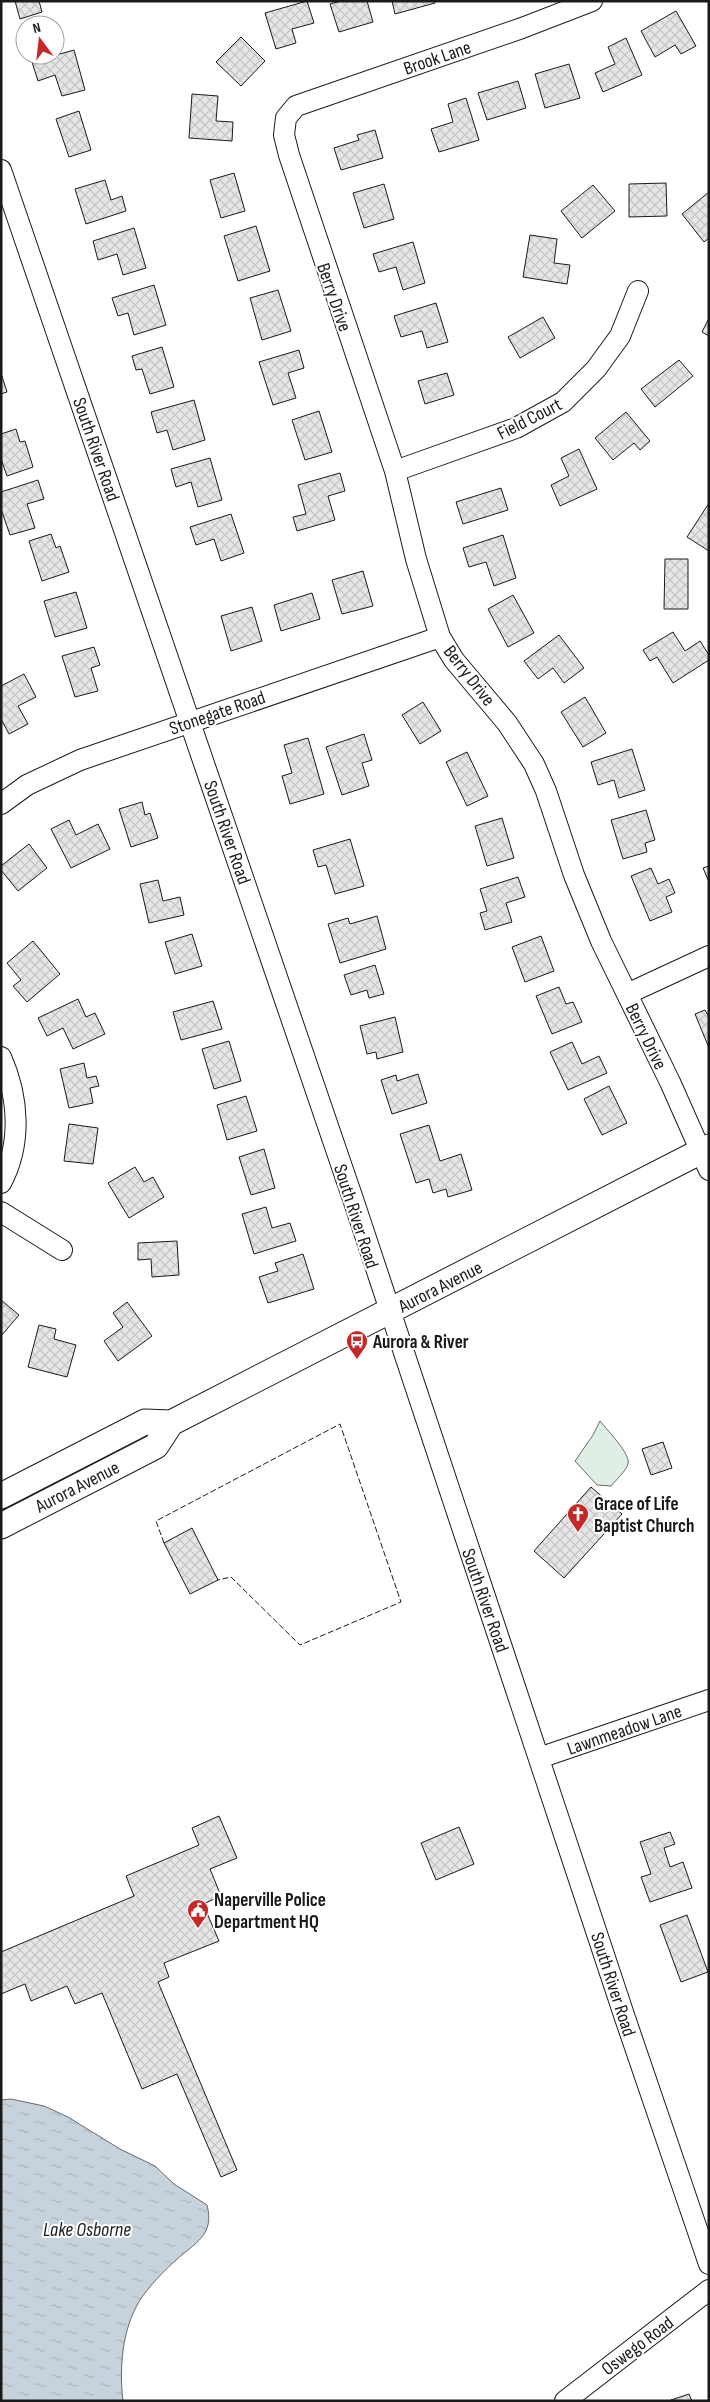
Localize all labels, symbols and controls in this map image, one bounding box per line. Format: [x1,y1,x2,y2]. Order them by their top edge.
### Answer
north arrow [15,15,65,65]
text: N [31,19,43,37]
street label: Brook Lane [401,36,474,81]
street label: Berry Drive [311,260,356,335]
street label: Field Court [494,393,566,445]
street label: South River Road [67,395,124,504]
street label: Berry Drive [438,641,500,711]
street label: Stonegate Road [166,686,269,741]
street label: South River Road [198,778,255,887]
street label: Berry Drive [620,1000,671,1073]
street label: South River Road [328,1161,383,1271]
street label: Aurora Avenue [394,1256,486,1319]
bus stop icon: Aurora & River [345,1329,369,1360]
place label: Aurora & River [372,1331,469,1354]
street label: Aurora Avenue [31,1456,123,1519]
place label: Grace of Life Baptist Church [594,1493,694,1538]
church icon: Grace of Life Baptist Church [566,1502,590,1533]
street label: South River Road [456,1546,513,1655]
street label: Lawnmeadow Lane [564,1700,685,1761]
place label: Naperville Police Department HQ [214,1889,326,1934]
public building icon: Naperville Police Department HQ [186,1898,210,1929]
street label: South River Road [585,1929,640,2039]
water label: Lake Osborne [43,2218,131,2242]
street label: Oswego Road [597,2312,679,2381]

